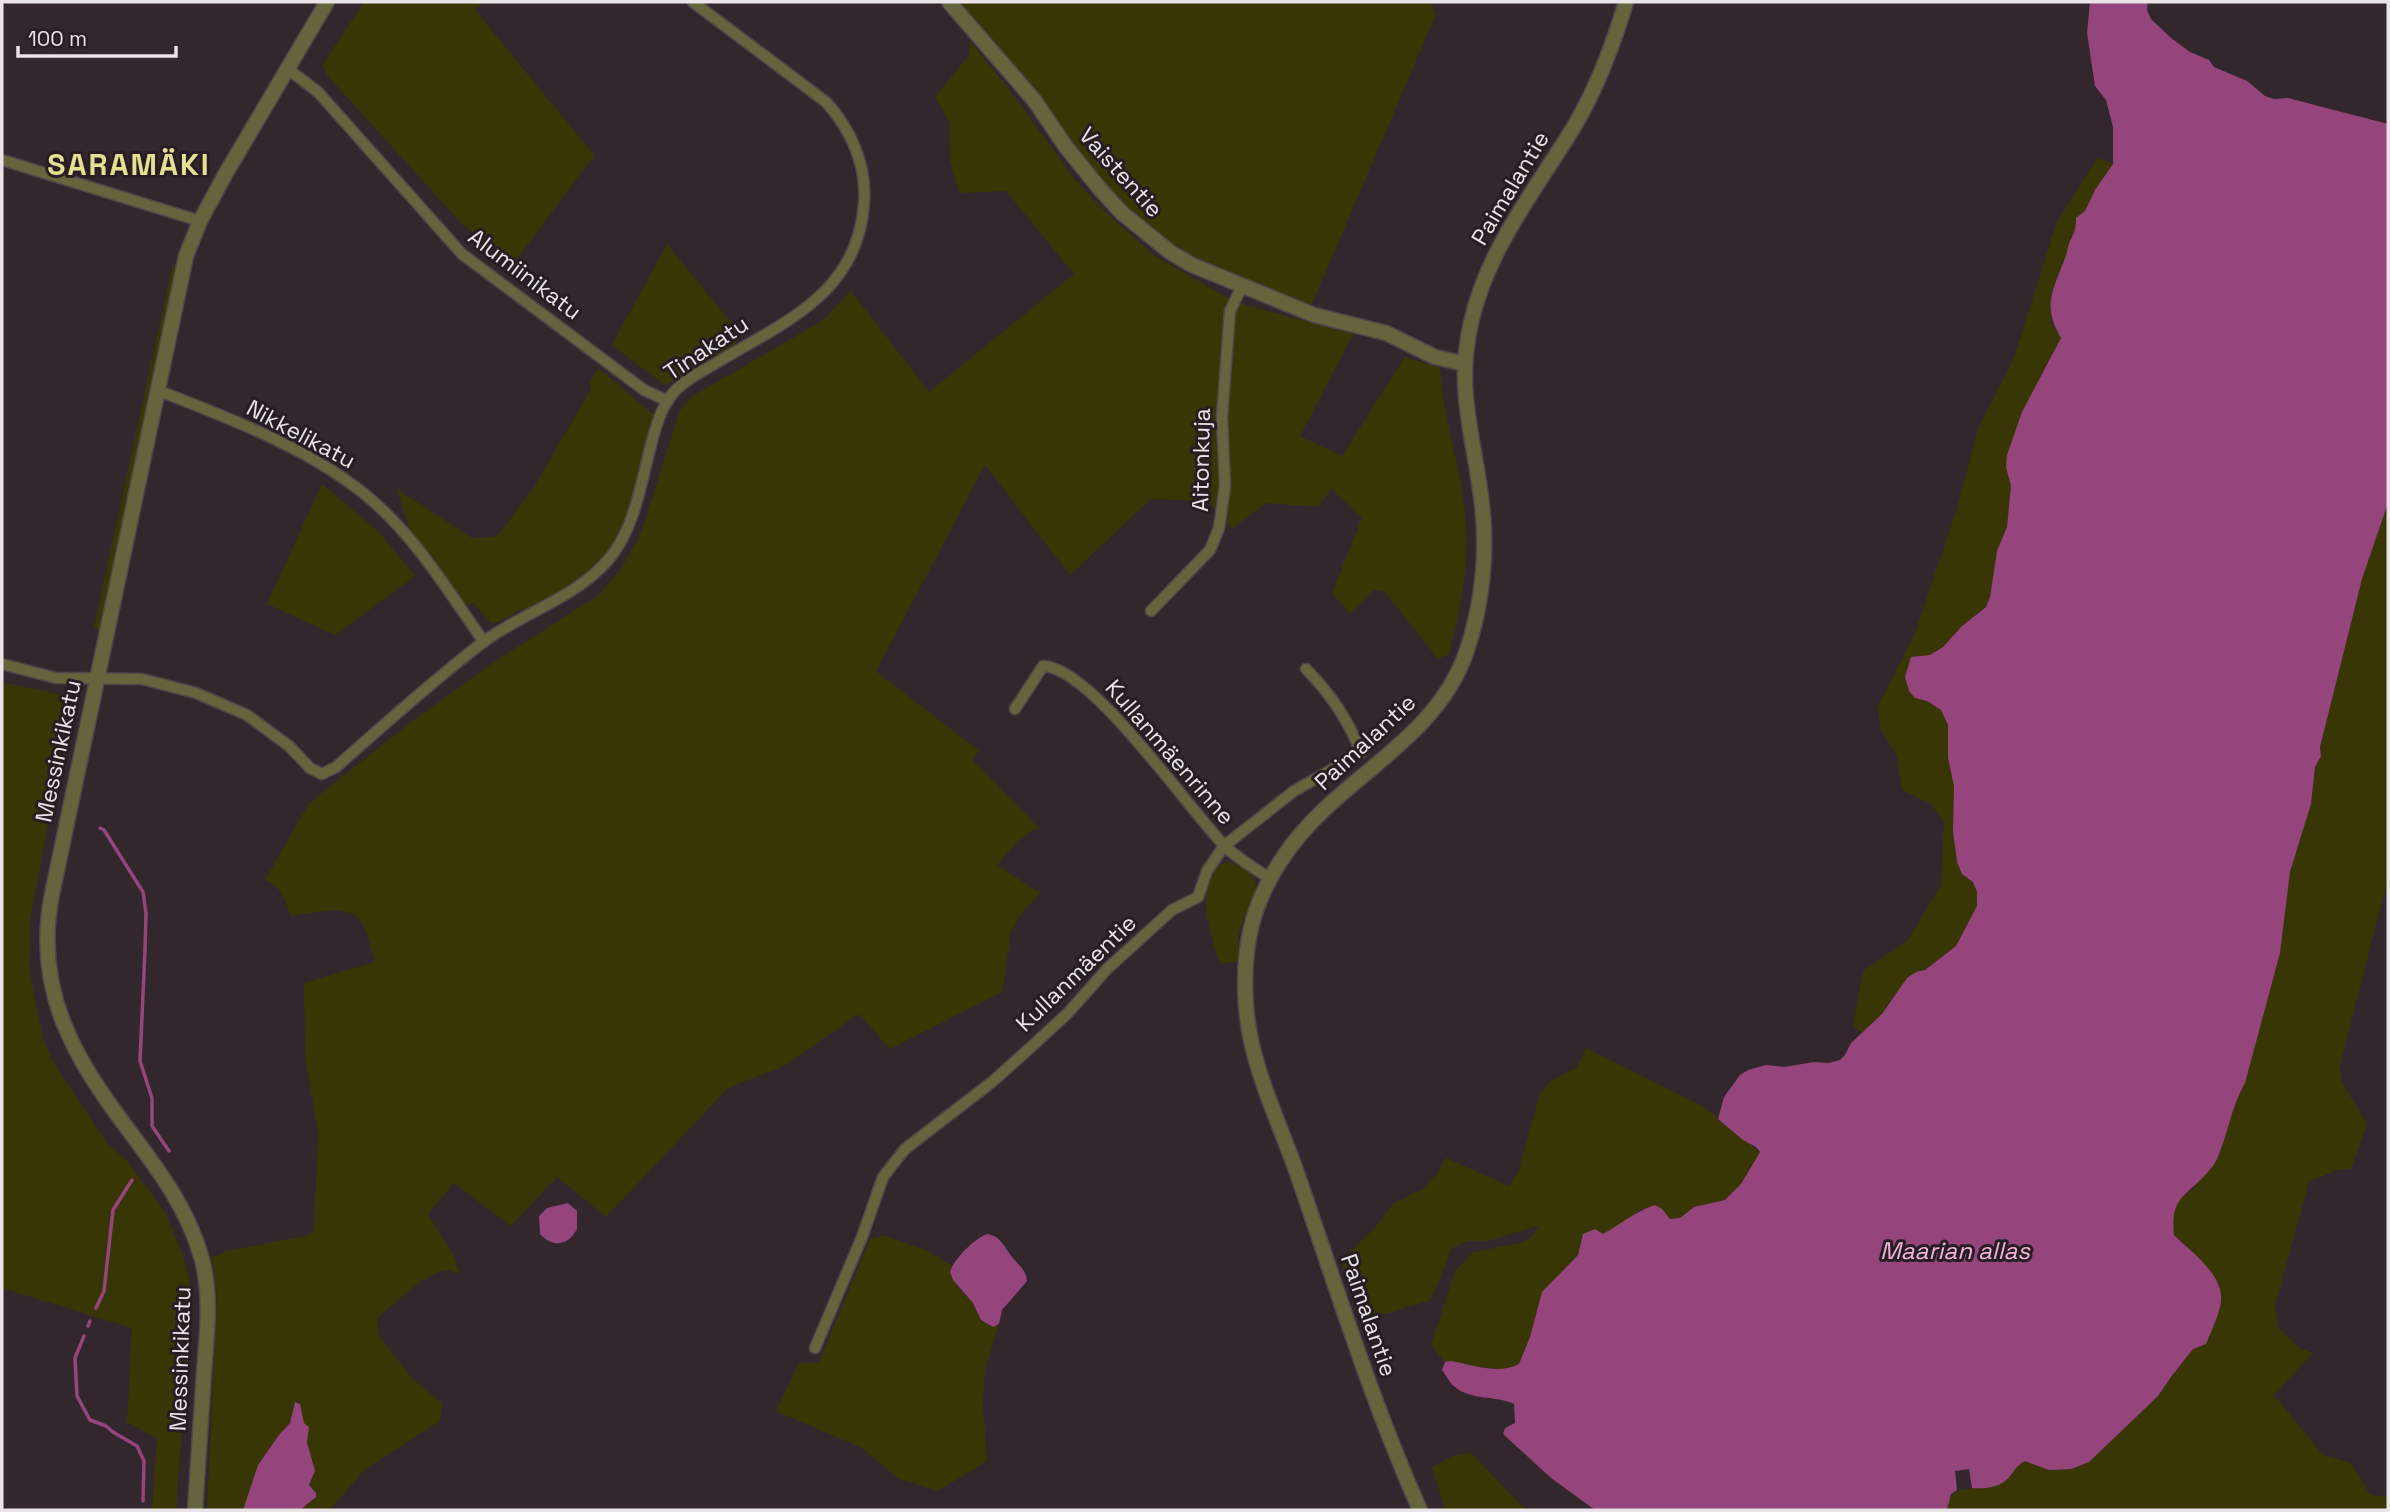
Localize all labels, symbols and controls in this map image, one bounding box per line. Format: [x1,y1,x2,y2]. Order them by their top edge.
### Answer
scale bar [18,14,175,58]
text: 100 m [28,25,87,52]
street label: Vaistentie [1073,121,1169,223]
street label: Paimalantie [1464,125,1556,251]
district label: SARAMÄKI [47,145,211,184]
street label: Alumiinikatu [462,222,588,326]
street label: Tinakatu [658,309,754,387]
street label: Nikkelikatu [241,393,361,475]
street label: Aitonkuja [1185,408,1217,512]
street label: Kullanmäenrinne [1099,673,1241,831]
street label: Messinkikatu [28,677,88,825]
street label: Paimalantie [1308,687,1422,797]
street label: Kullanmäentie [1009,908,1143,1038]
water label: Maarian allas [1880,1235,2031,1266]
street label: Paimalantie [1334,1250,1404,1380]
street label: Messinkikatu [162,1286,198,1432]

